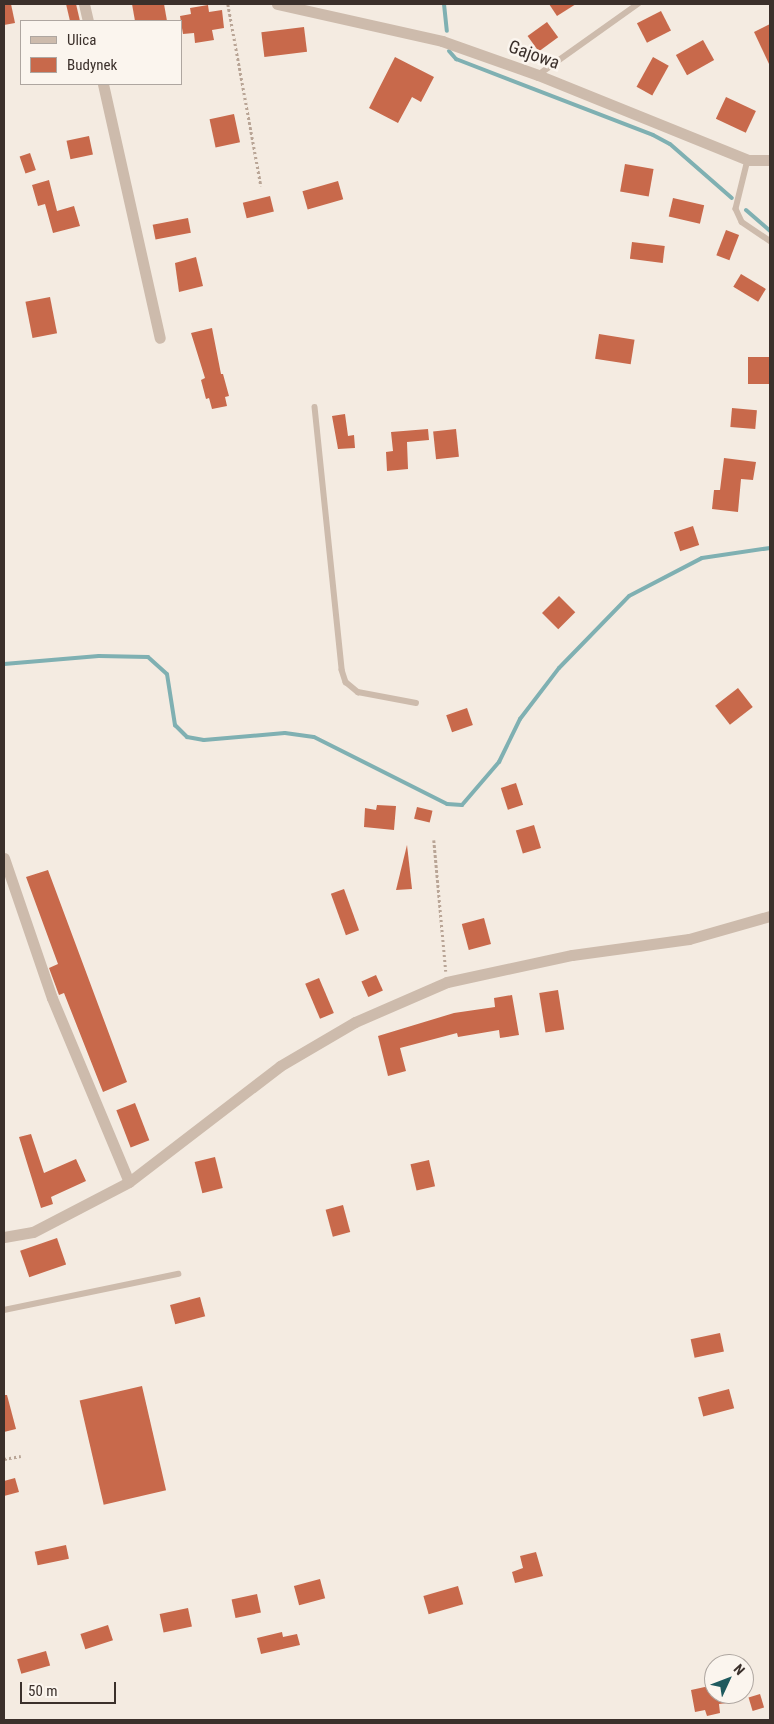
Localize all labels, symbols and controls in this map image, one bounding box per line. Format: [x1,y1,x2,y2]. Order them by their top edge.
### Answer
legend [20,20,182,85]
text: Ulica [67,31,96,49]
street label: Gajowa [506,36,562,74]
text: Budynek [67,56,117,74]
north arrow [704,1654,754,1704]
text: N [730,1661,748,1678]
scale bar [22,1672,119,1704]
text: 50 m [28,1682,58,1700]

